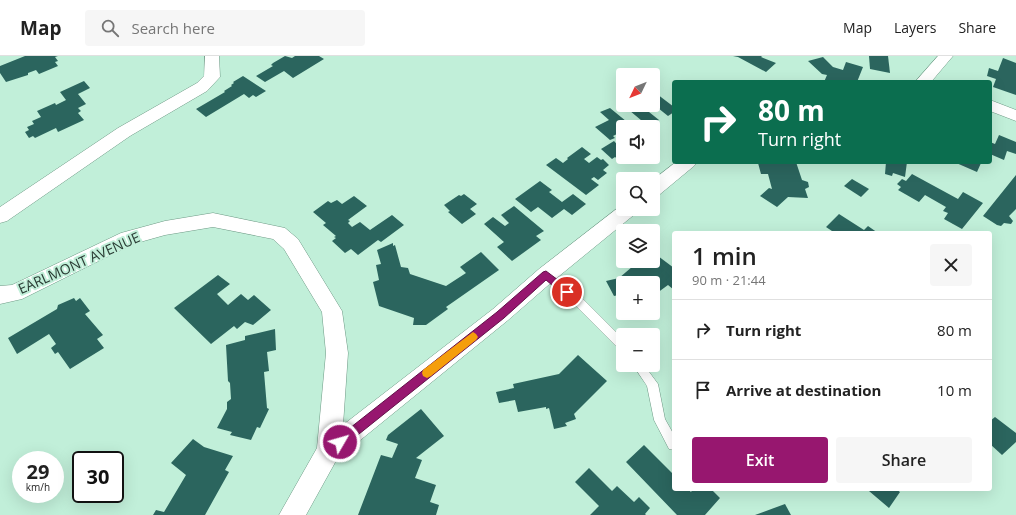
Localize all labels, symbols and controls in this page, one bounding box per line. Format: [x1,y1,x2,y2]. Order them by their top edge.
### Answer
search box [85,10,365,46]
text: Map [20,15,61,41]
icon: search [99,17,121,39]
text: Search here [131,18,215,38]
text: Map [843,18,872,37]
text: Layers [894,18,936,37]
text: Share [958,18,996,37]
north arrow [616,68,660,112]
map controls [616,68,660,372]
text: 80 m [758,91,825,129]
icon: right [692,96,744,148]
button: sound [616,120,660,164]
text: Turn right [758,127,841,151]
button: search [616,172,660,216]
button: layers [616,224,660,268]
street label: EARLMONT AVENUE [15,227,143,298]
text: 1 min [692,239,757,272]
button: close [930,244,972,286]
text: 90 m · 21:44 [692,271,766,289]
pin [550,275,584,309]
button: + [616,276,660,320]
icon: arrive [556,281,578,303]
icon: right [692,319,714,341]
text: Turn right [726,320,801,340]
text: 80 m [937,320,972,340]
button: − [616,328,660,372]
icon: arrive [692,379,714,401]
text: Arrive at destination [726,380,881,400]
text: 10 m [937,380,972,400]
position arrow [319,421,361,463]
button: Exit [692,437,828,483]
button: Share [836,437,972,483]
speed limit sign: 30 [72,451,124,503]
text: 29 [27,458,49,485]
text: km/h [26,480,50,494]

